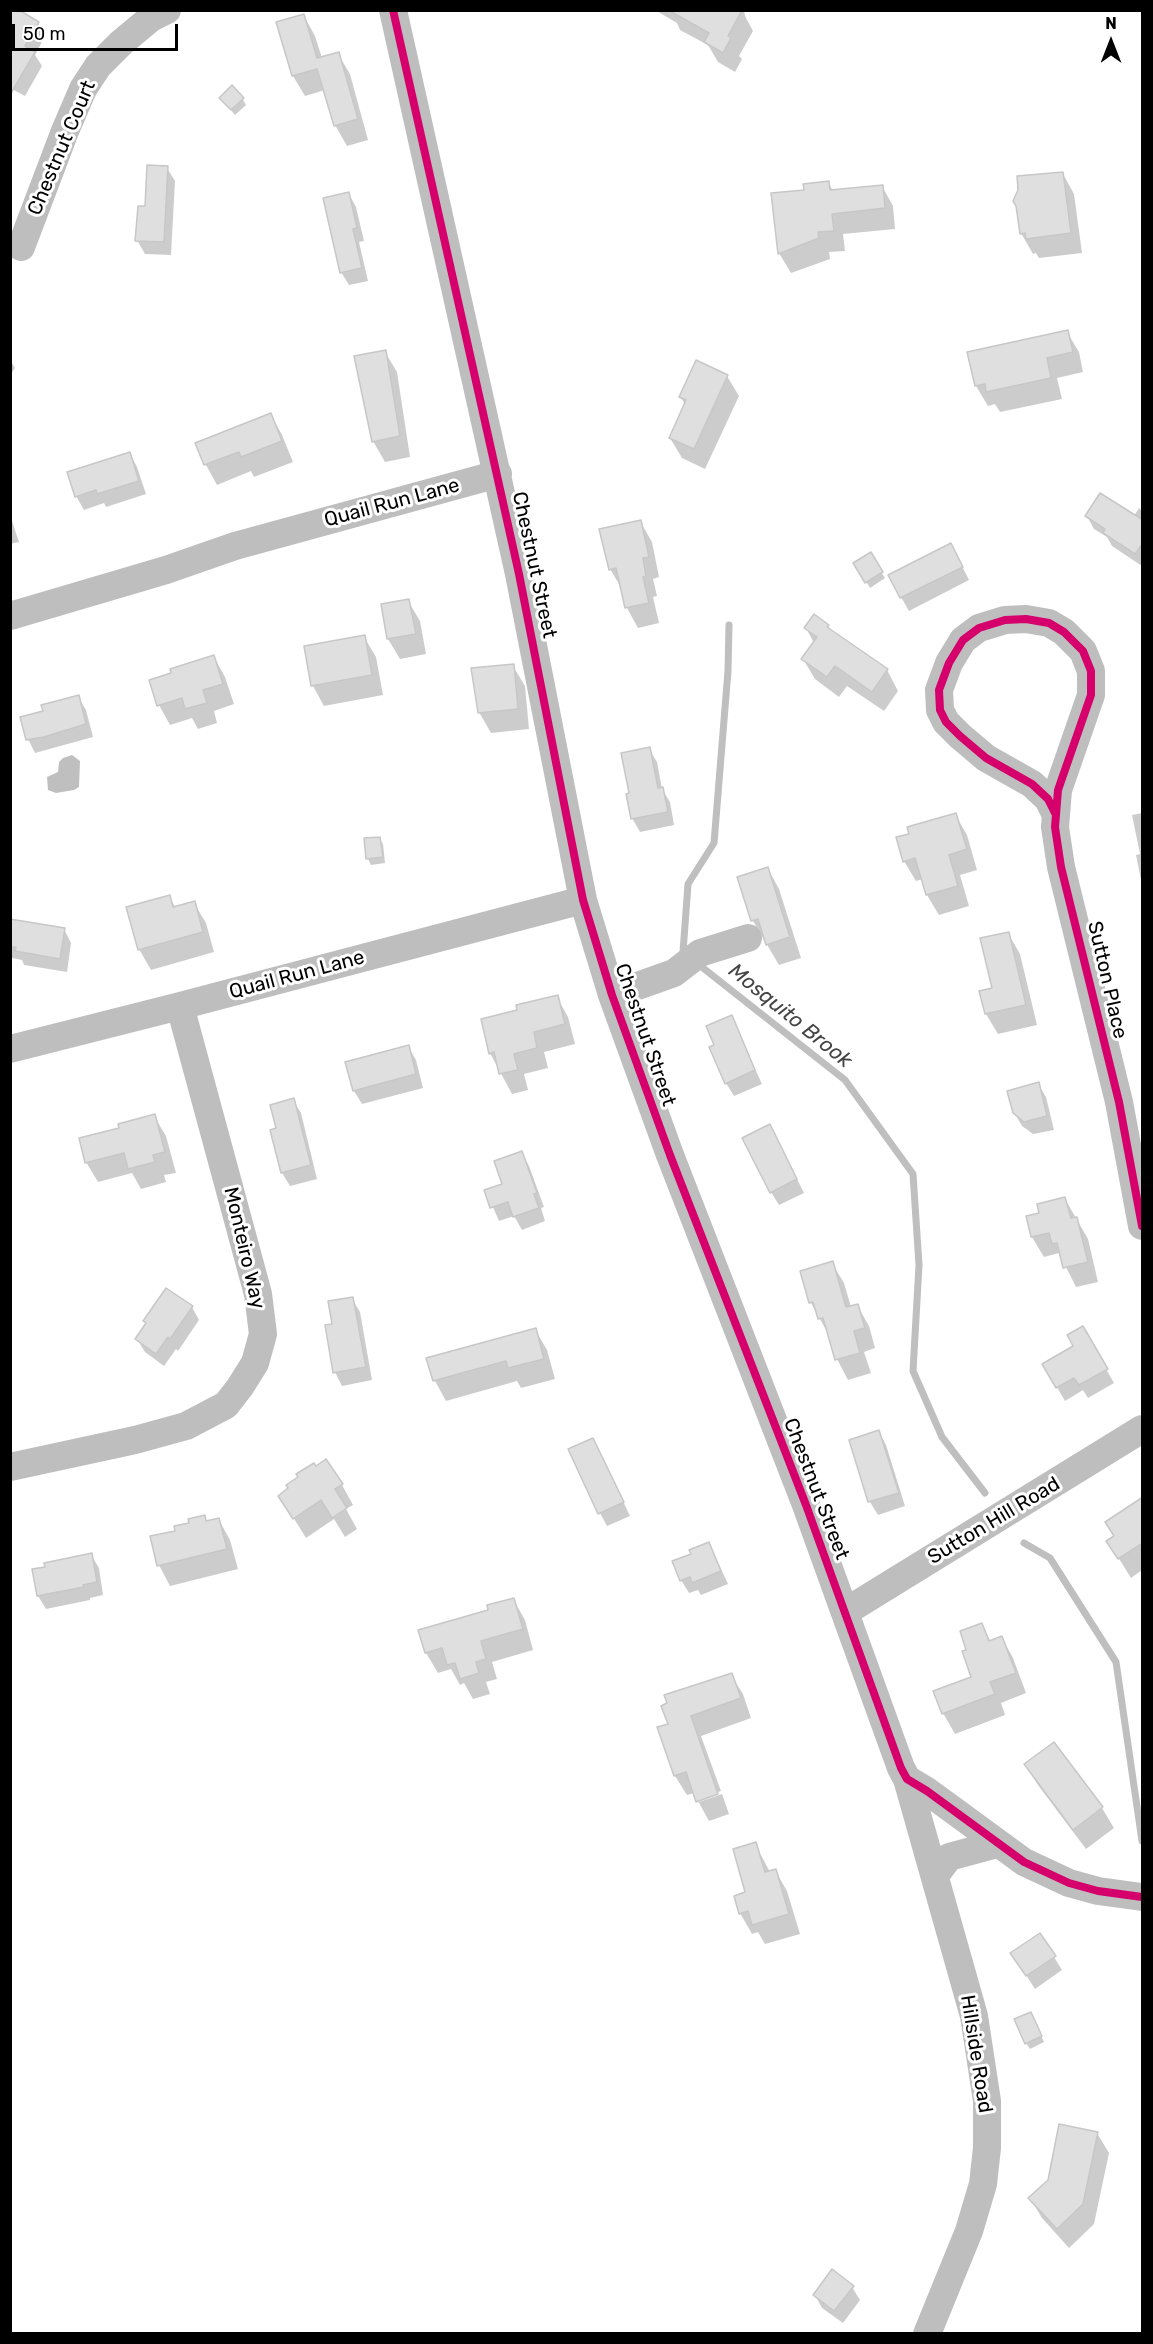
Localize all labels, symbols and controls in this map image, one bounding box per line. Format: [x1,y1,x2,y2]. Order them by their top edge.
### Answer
scale bar [15,12,182,50]
north arrow [1081,12,1141,72]
text: N [1105,14,1117,33]
text: 50 m [23,23,66,45]
street label: Chestnut Court [23,77,101,219]
street label: Quail Run Lane [322,473,462,533]
street label: Chestnut Street [507,489,561,641]
street label: Sutton Place [1082,919,1132,1041]
street label: Quail Run Lane [227,945,367,1005]
water label: Mosquito Brook [723,958,857,1074]
street label: Chestnut Street [609,960,681,1110]
street label: Monteiro Way [218,1185,270,1311]
street label: Chestnut Street [778,1415,854,1563]
street label: Sutton Hill Road [924,1472,1064,1570]
street label: Hillside Road [955,1993,997,2115]

